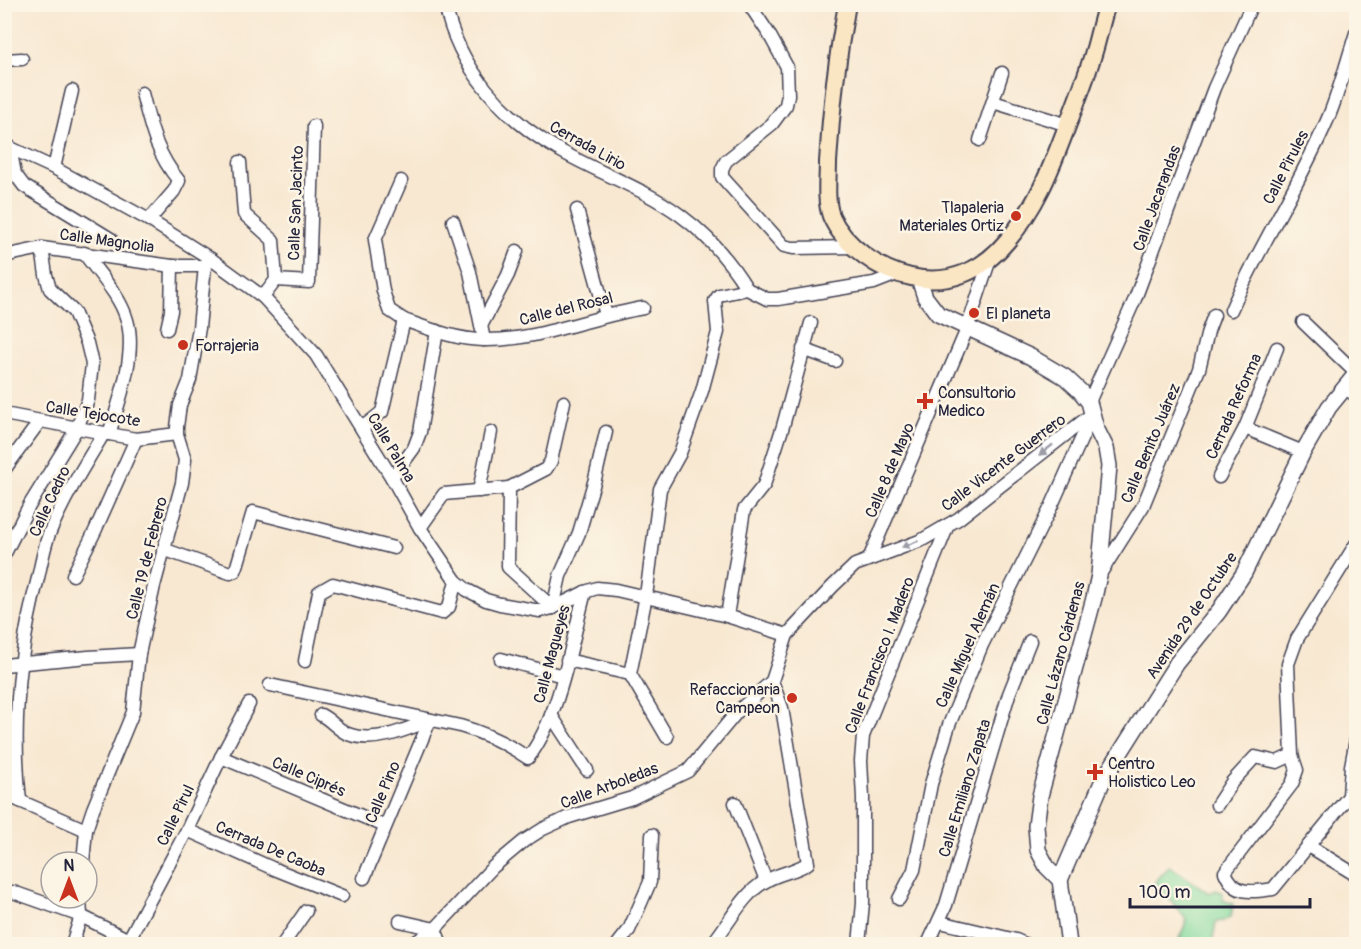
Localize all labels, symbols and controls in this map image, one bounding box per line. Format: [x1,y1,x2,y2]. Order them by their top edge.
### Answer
street label: Cerrada Lirio [546,117,630,175]
street label: Calle Pirules [1259,127,1313,208]
street label: Calle Jacarandas [1129,143,1185,254]
street label: Calle San Jacinto [284,145,308,261]
place label: Tlapaleria Materiales Ortiz [899,198,1004,236]
marker: Tlapaleria Materiales Ortiz [1009,209,1023,223]
street label: Calle Magnolia [58,224,155,258]
street label: Calle del Rosal [517,288,615,330]
place label: El planeta [986,304,1051,324]
marker: El planeta [967,306,981,320]
place label: Forrajeria [195,336,259,356]
marker: Forrajeria [176,338,190,352]
street label: Cerrada Reforma [1202,350,1266,463]
street label: Calle Benito Juárez [1117,381,1185,506]
place label: Consultorio Medico [938,383,1016,421]
marker: Consultorio Medico [916,392,934,410]
street label: Calle Tejocote [44,397,142,431]
street label: Calle Palma [363,409,420,486]
street label: Calle Vicente Guerrero [937,409,1070,516]
street label: Calle 8 de Mayo [861,419,919,521]
one-way arrow [1039,444,1054,456]
street label: Calle Cedro [25,462,75,540]
street label: Calle 19 de Febrero [122,494,172,622]
one-way arrow [901,540,919,550]
street label: Avenida 29 de Octubre [1142,548,1242,683]
street label: Calle Francisco I. Madero [841,574,919,737]
street label: Calle Lázaro Cárdenas [1032,579,1090,727]
street label: Calle Miguel Alemán [931,580,1004,711]
street label: Calle Magueyes [529,603,575,706]
place label: Refaccionaria Campeon [690,680,780,718]
marker: Refaccionaria Campeon [785,691,799,705]
street label: Calle Emiliano Zapata [934,717,995,860]
street label: Calle Ciprés [269,752,348,801]
place label: Centro Holistico Leo [1108,754,1196,792]
street label: Calle Pino [361,758,405,827]
street label: Calle Arboledas [558,758,661,814]
marker: Centro Holistico Leo [1086,763,1104,781]
street label: Calle Pirul [153,782,199,849]
street label: Cerrada De Caoba [212,817,329,881]
north arrow [39,850,99,910]
text: N [64,856,75,876]
scale bar [1130,871,1310,909]
text: 100 m [1139,881,1191,904]

